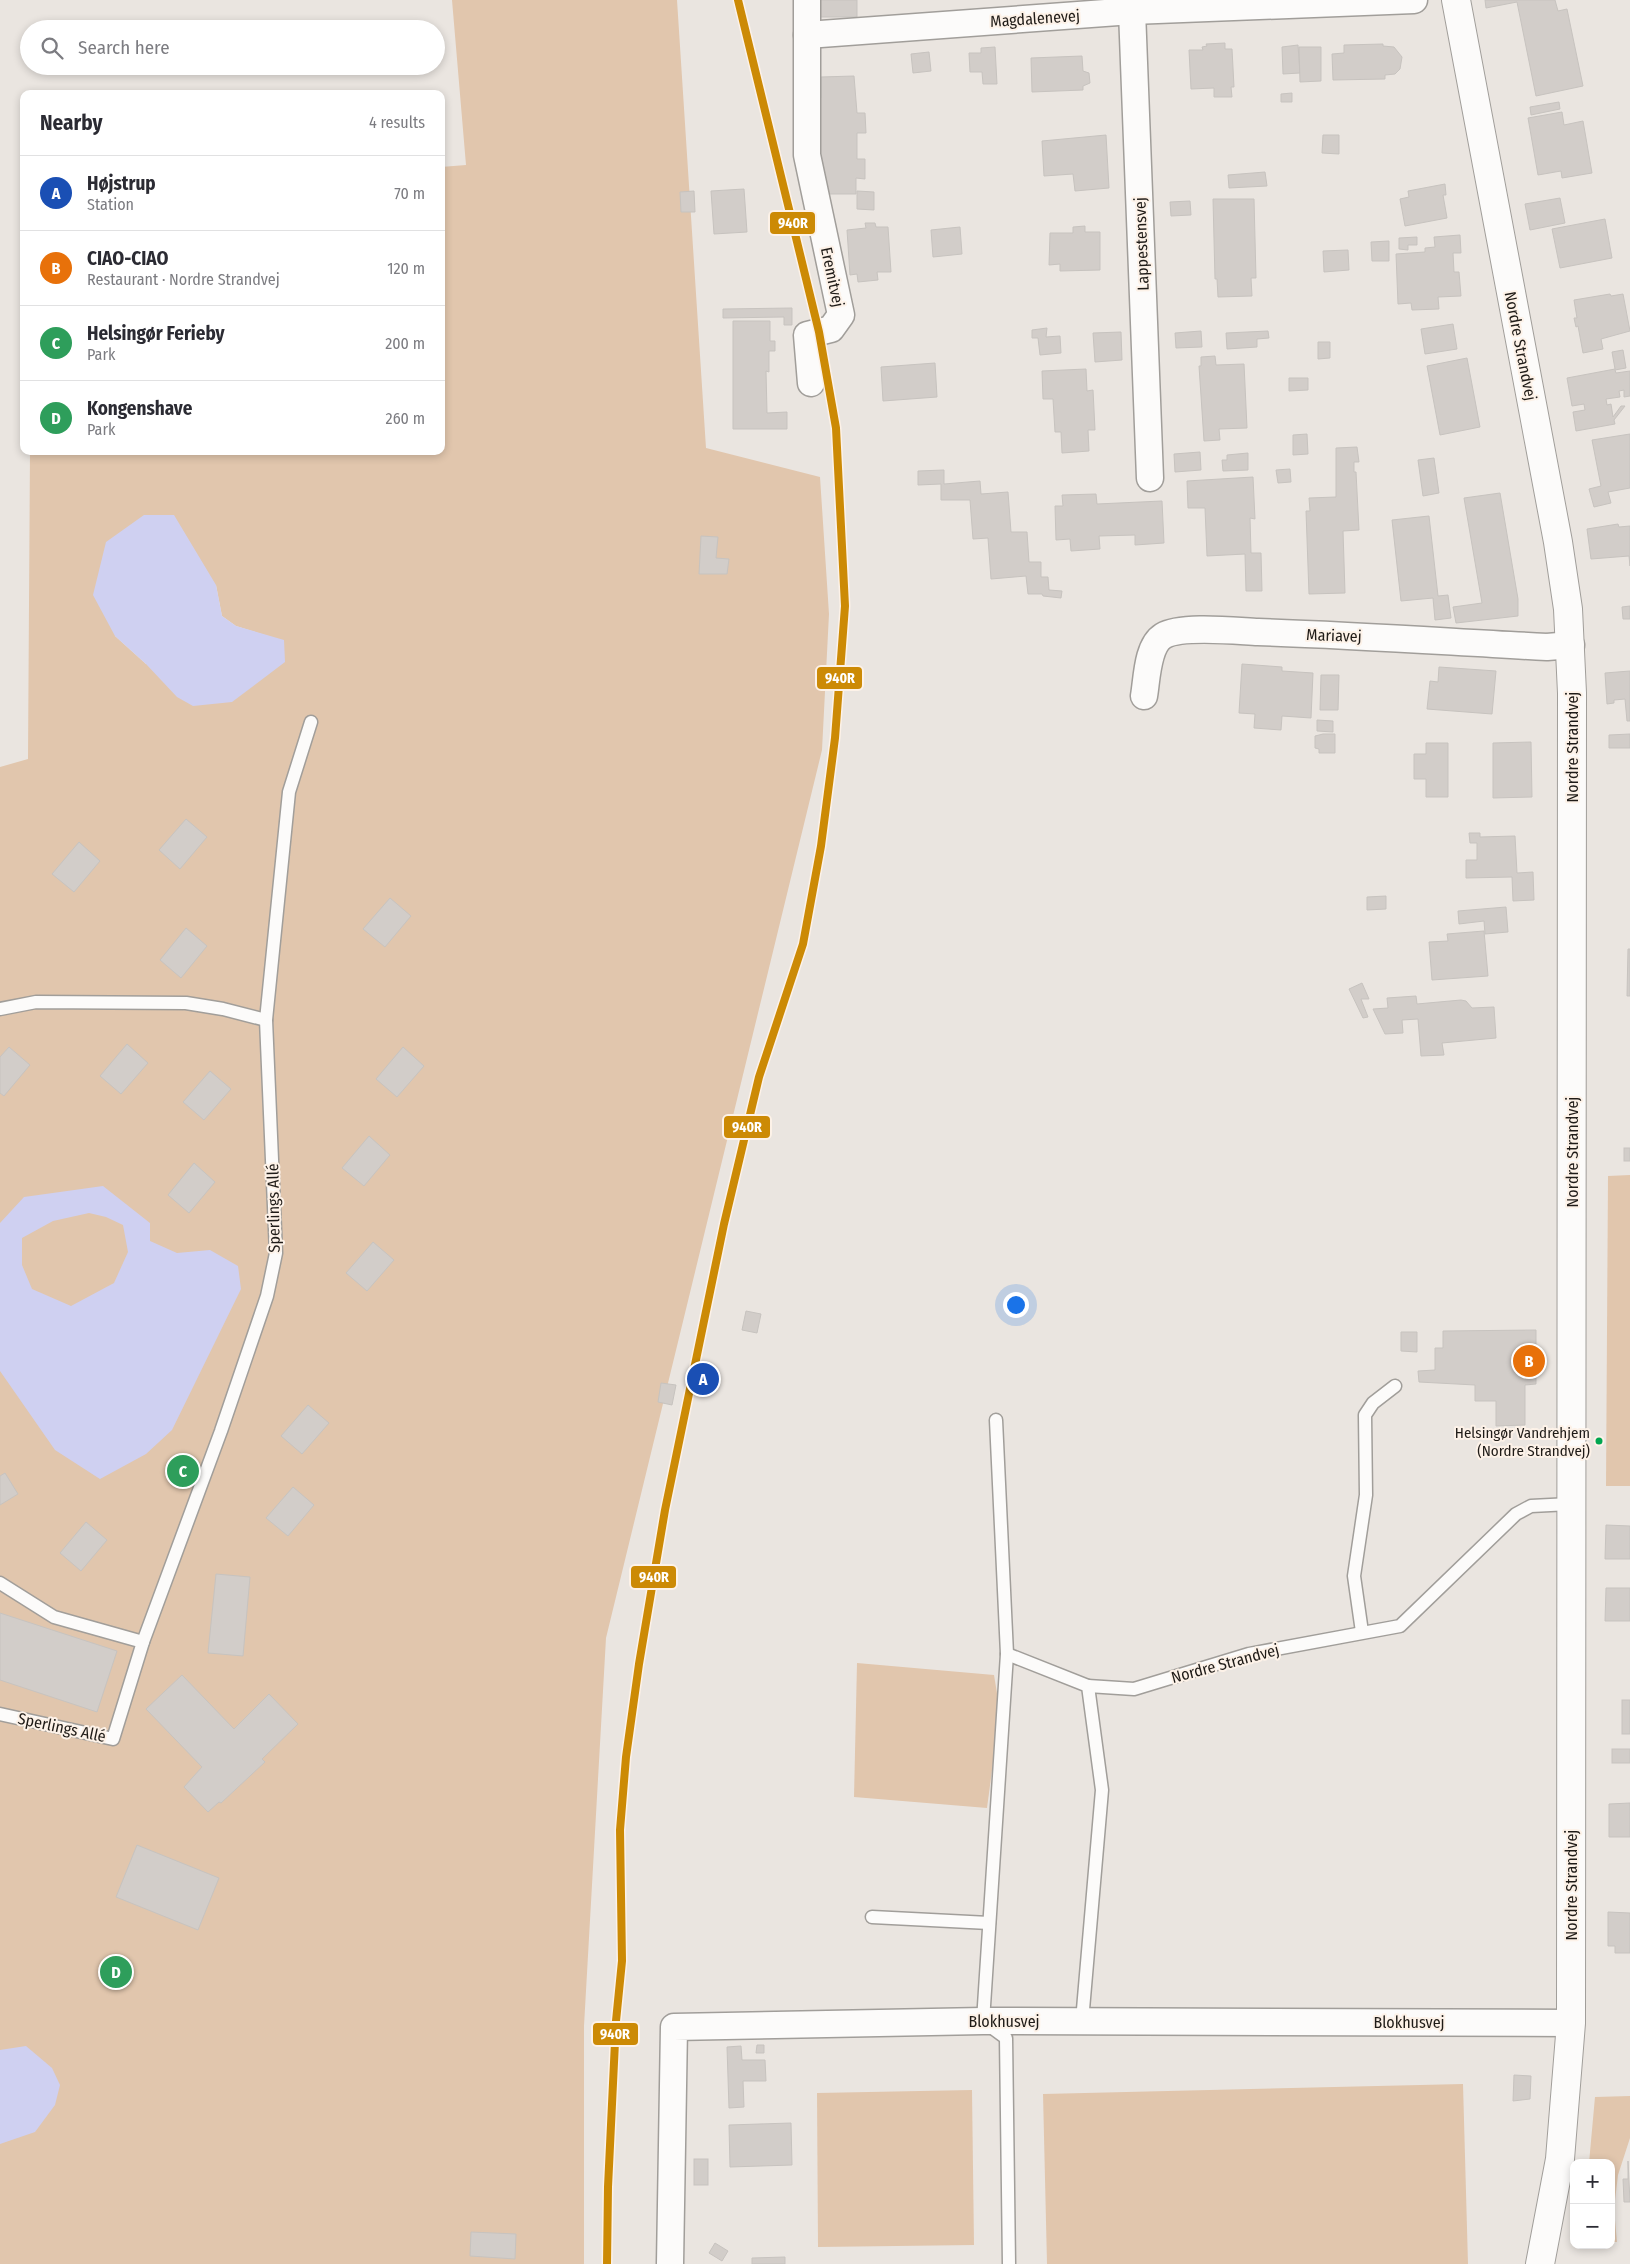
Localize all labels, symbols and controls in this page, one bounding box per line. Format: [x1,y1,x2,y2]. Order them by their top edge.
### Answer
street label: Magdalenevej [990,6,1081,31]
search box [20,20,445,75]
icon: search [38,34,66,62]
text: Search here [78,36,170,59]
text: Nearby [40,110,102,136]
text: 4 results [369,113,425,132]
text: Højstrup [87,172,156,195]
text: A [52,184,60,203]
text: 70 m [394,184,425,203]
text: Station [87,195,134,214]
street label: Lappestensvej [1130,197,1153,291]
line badge: 940R [769,211,816,235]
text: 940R [778,215,808,232]
street label: Eremitvej [817,245,848,309]
text: CIAO-CIAO [87,247,168,270]
text: B [52,259,60,278]
text: 120 m [387,259,425,278]
text: Restaurant · Nordre Strandvej [87,270,280,289]
street label: Nordre Strandvej [1501,290,1540,402]
text: Helsingør Ferieby [87,322,225,345]
text: C [52,334,60,353]
text: 200 m [385,334,425,353]
text: Park [87,345,115,364]
text: Kongenshave [87,397,192,420]
text: D [51,409,61,428]
text: 260 m [386,409,425,428]
text: Park [87,420,115,439]
street label: Mariavej [1306,625,1362,646]
line badge: 940R [816,666,863,690]
text: 940R [825,670,855,687]
street label: Nordre Strandvej [1563,692,1582,802]
street label: Nordre Strandvej [1563,1097,1582,1207]
line badge: 940R [723,1115,771,1139]
text: 940R [732,1119,762,1136]
street label: Sperlings Allé [263,1163,284,1253]
your location [1003,1292,1029,1318]
pin: B [1513,1342,1545,1380]
pin: A [687,1360,719,1398]
place label: Helsingør Vandrehjem (Nordre Strandvej) [1455,1424,1590,1460]
marker: Helsingør Vandrehjem (Nordre Strandvej) [1594,1436,1604,1446]
pin: C [167,1452,199,1490]
line badge: 940R [630,1565,677,1589]
text: 940R [639,1569,669,1586]
street label: Nordre Strandvej [1169,1640,1281,1687]
street label: Sperlings Allé [16,1709,108,1746]
street label: Nordre Strandvej [1562,1830,1581,1940]
pin: D [100,1953,132,1991]
street label: Blokhusvej [968,2012,1040,2031]
street label: Blokhusvej [1373,2013,1445,2032]
line badge: 940R [592,2022,639,2046]
text: 940R [600,2026,630,2043]
map controls [1570,2159,1615,2249]
button: + [1570,2159,1615,2204]
button: − [1570,2204,1615,2249]

